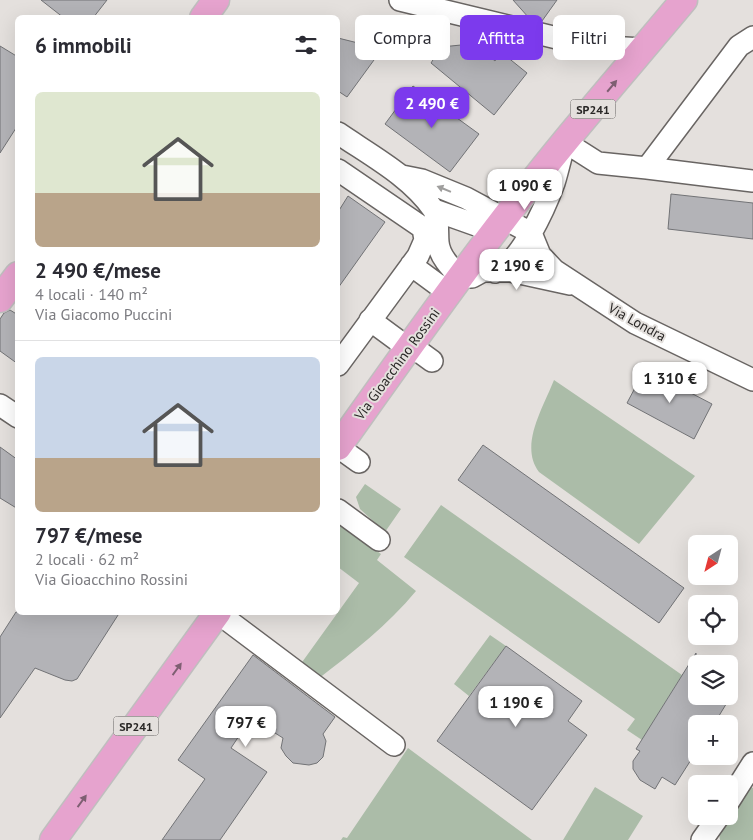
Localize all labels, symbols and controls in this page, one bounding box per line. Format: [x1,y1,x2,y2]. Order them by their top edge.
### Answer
chip: Compra [355,15,450,60]
chip: Affitta [460,15,543,60]
chip: Filtri [553,15,625,60]
icon: filters [292,31,320,59]
text: 6 immobili [35,32,132,59]
one-way arrow [606,80,617,93]
pin: 2 490 € [386,86,478,129]
text: 2 490 € [405,93,459,113]
road number: SP241 [570,100,616,118]
icon: home [133,124,223,214]
pin: 1 090 € [479,168,571,211]
text: 1 090 € [498,175,552,195]
one-way arrow [437,185,451,193]
pin: 2 190 € [471,248,563,291]
text: 2 190 € [490,255,544,275]
text: 2 490 €/mese [35,257,161,284]
text: 4 locali · 140 m² [35,284,148,304]
street label: Via Londra [604,298,669,345]
text: Via Giacomo Puccini [35,304,172,324]
street label: Via Gioacchino Rossini [350,305,444,424]
pin: 1 310 € [624,362,716,404]
text: 1 310 € [643,368,697,388]
icon: home [133,390,223,480]
text: 797 €/mese [35,522,142,549]
north arrow [688,535,738,585]
map controls [688,535,738,825]
text: 2 locali · 62 m² [35,549,139,569]
text: Via Gioacchino Rossini [35,569,188,589]
button: locate [688,595,738,645]
button: layers [688,655,738,705]
one-way arrow [172,662,182,676]
pin: 1 190 € [470,686,562,728]
text: 1 190 € [489,692,543,712]
pin: 797 € [211,706,281,748]
text: 797 € [226,712,266,732]
button: + [688,715,738,765]
road number: SP241 [114,716,158,736]
button: − [688,775,738,825]
one-way arrow [77,794,87,807]

